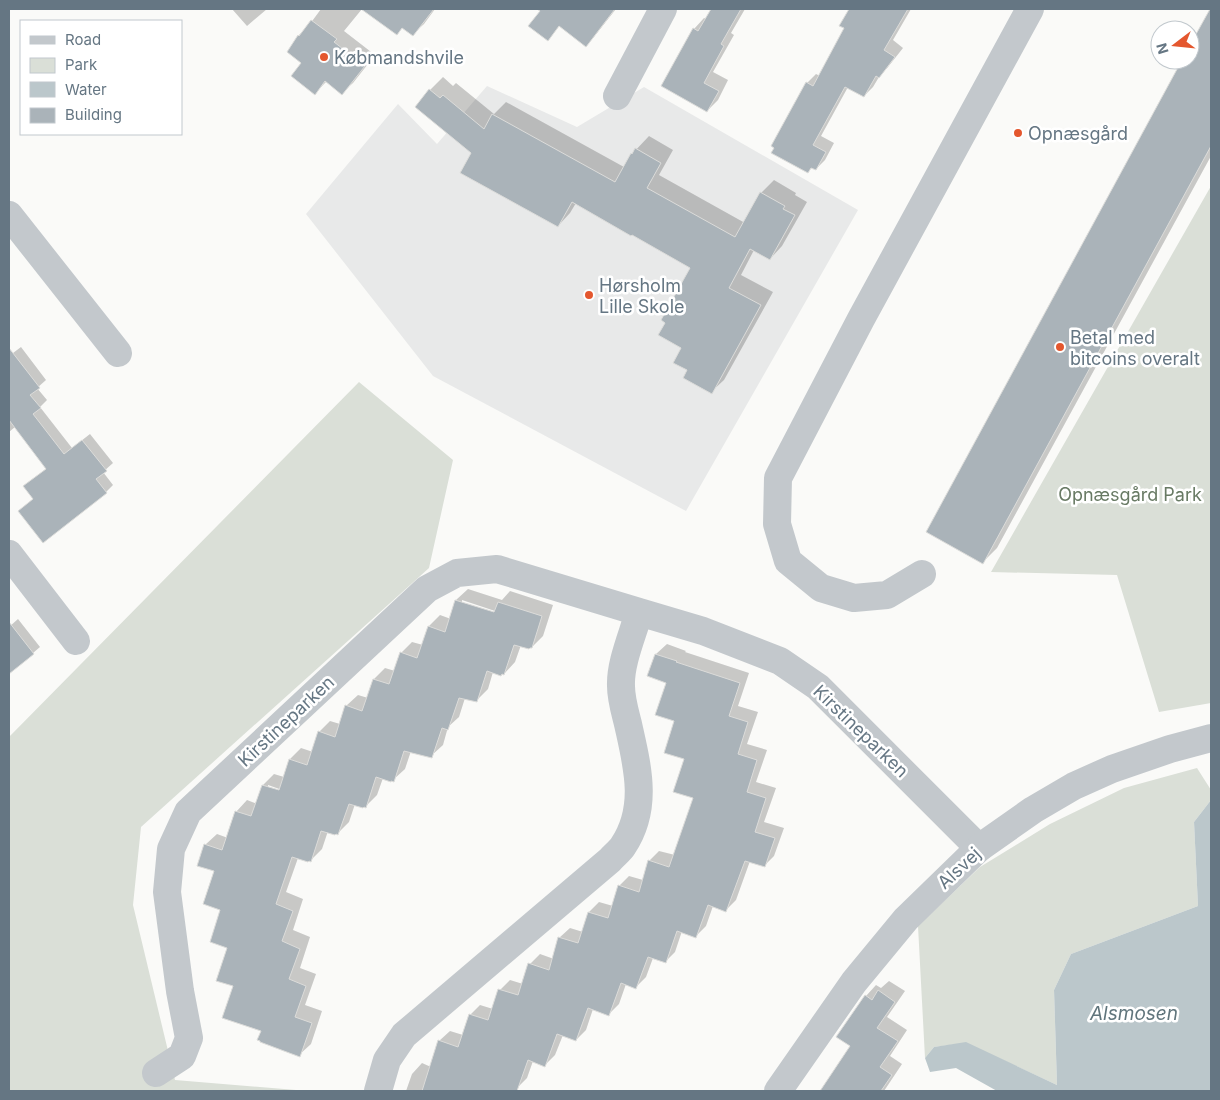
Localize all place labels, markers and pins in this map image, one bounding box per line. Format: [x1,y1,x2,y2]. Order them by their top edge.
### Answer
place label: Købmandshvile [334,47,464,68]
marker: Købmandshvile [318,51,330,63]
place label: Opnæsgård [1028,123,1128,144]
marker: Opnæsgård [1012,127,1024,139]
place label: Hørsholm Lille Skole [599,275,684,317]
marker: Hørsholm Lille Skole [583,289,595,301]
place label: Betal med bitcoins overalt [1070,327,1200,369]
marker: Betal med bitcoins overalt [1054,341,1066,353]

